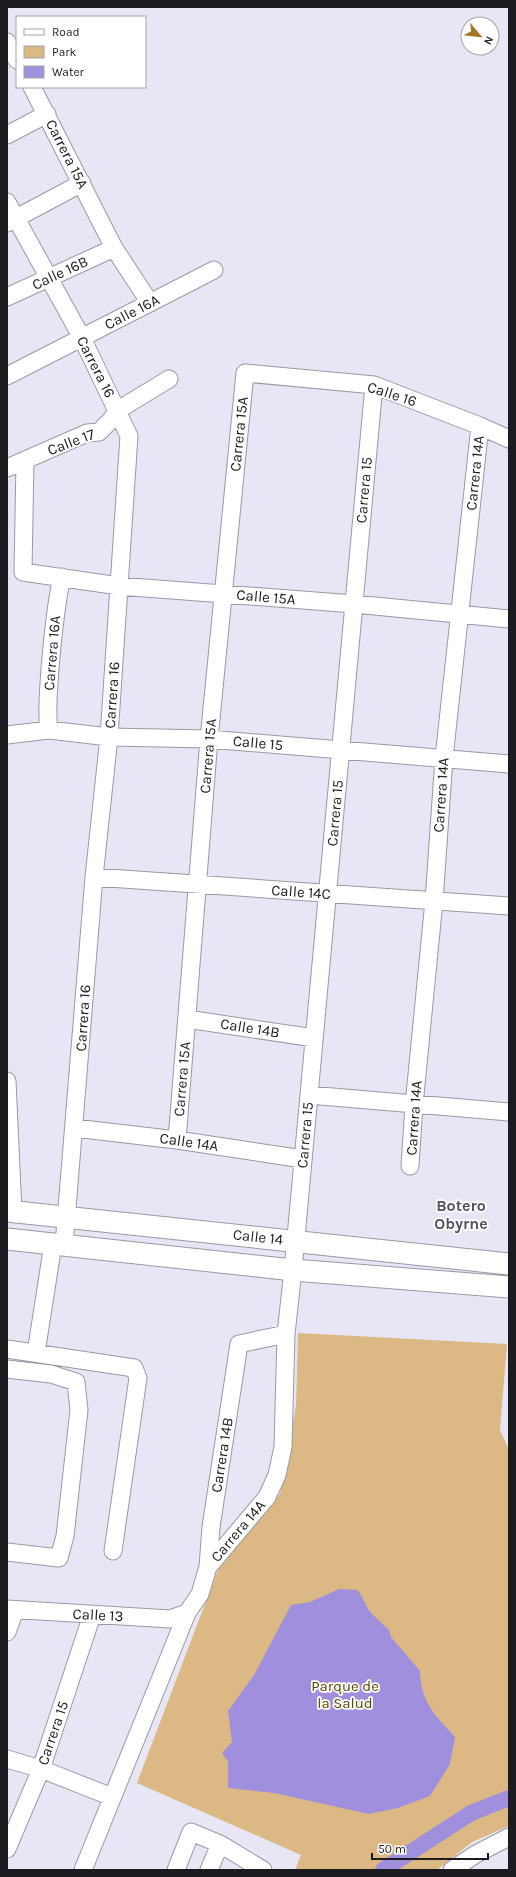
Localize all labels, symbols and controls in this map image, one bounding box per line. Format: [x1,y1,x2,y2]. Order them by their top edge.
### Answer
legend [16,16,146,88]
north arrow [460,16,500,56]
text: Road [52,25,80,39]
text: N [481,34,496,47]
text: Park [52,45,77,59]
text: Water [52,65,85,79]
street label: Carrera 15A [42,116,92,192]
street label: Calle 16B [29,252,91,294]
street label: Calle 16A [102,290,163,333]
street label: Carrera 16 [73,333,119,401]
street label: Calle 16 [365,378,419,410]
street label: Carrera 15A [226,395,252,472]
street label: Calle 17 [45,425,97,459]
street label: Carrera 14A [462,434,488,511]
street label: Carrera 15 [352,456,376,524]
street label: Calle 15A [236,585,297,609]
street label: Carrera 16A [40,614,64,691]
street label: Carrera 16 [101,661,123,729]
street label: Carrera 15A [196,717,220,794]
street label: Calle 15 [232,732,284,754]
street label: Carrera 14A [429,756,453,833]
street label: Carrera 15 [323,779,347,847]
street label: Calle 14C [271,881,331,903]
street label: Carrera 16 [72,984,94,1052]
street label: Calle 14B [219,1014,281,1042]
street label: Carrera 15A [170,1040,194,1117]
street label: Carrera 14A [402,1079,426,1156]
street label: Carrera 15 [293,1101,317,1169]
street label: Calle 14A [158,1129,220,1155]
district label: Botero Obyrne [434,1196,488,1233]
street label: Calle 14 [232,1225,285,1249]
street label: Carrera 14B [207,1416,237,1494]
street label: Carrera 14A [207,1496,269,1566]
street label: Calle 13 [72,1605,124,1625]
park label: Parque de la Salud [311,1677,379,1712]
street label: Carrera 15 [34,1699,72,1767]
scale bar [372,1835,488,1861]
text: 50 m [378,1842,406,1856]

